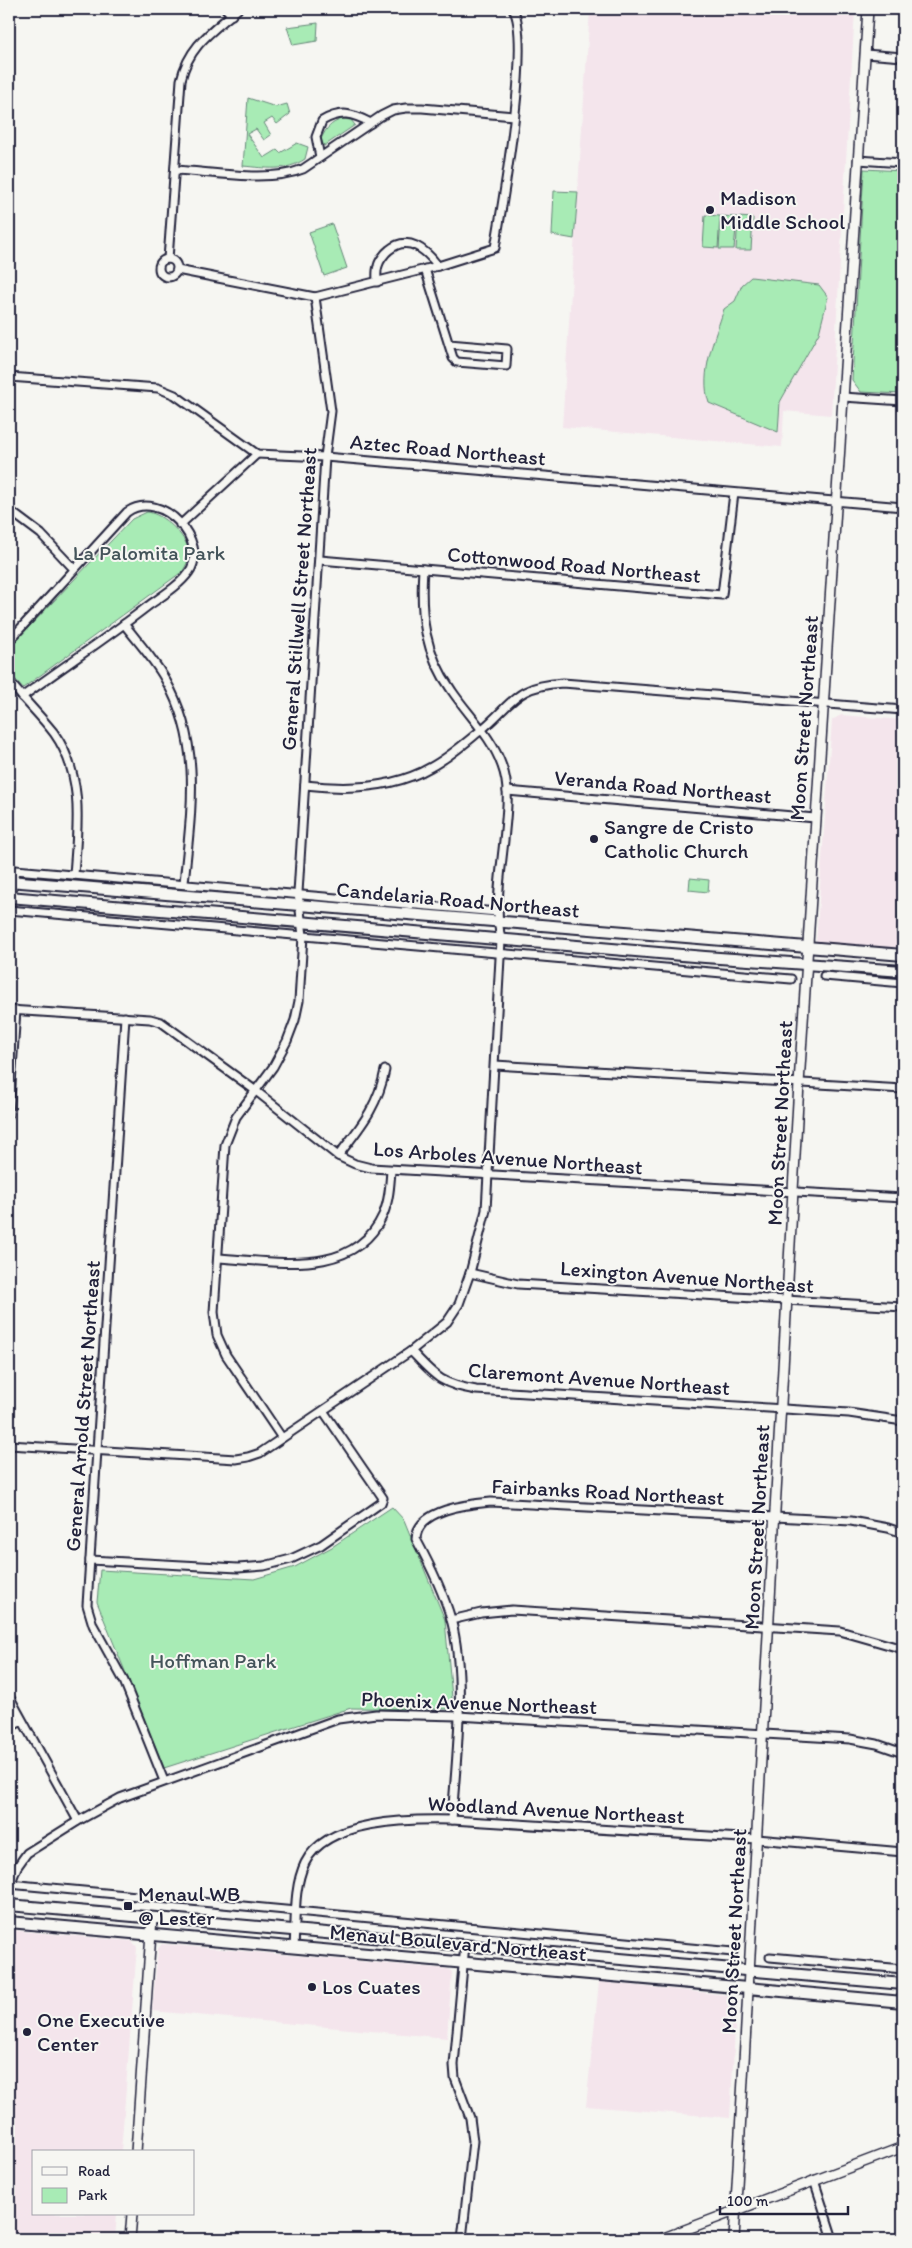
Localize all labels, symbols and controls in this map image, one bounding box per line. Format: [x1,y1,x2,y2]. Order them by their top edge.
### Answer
place label: Madison Middle School [720,185,845,234]
marker: Madison Middle School [704,204,716,216]
street label: Aztec Road Northeast [349,428,547,471]
street label: General Stillwell Street Northeast [275,446,322,751]
park label: La Palomita Park [73,540,225,565]
street label: Cottonwood Road Northeast [446,541,702,588]
street label: Moon Street Northeast [784,614,823,821]
street label: Veranda Road Northeast [553,765,773,808]
place label: Sangre de Cristo Catholic Church [604,814,754,863]
marker: Sangre de Cristo Catholic Church [588,833,600,845]
street label: Candelaria Road Northeast [335,876,581,923]
street label: Moon Street Northeast [762,1020,797,1226]
street label: Los Arboles Avenue Northeast [372,1136,644,1179]
street label: Lexington Avenue Northeast [559,1255,815,1298]
street label: General Arnold Street Northeast [60,1259,105,1552]
street label: Claremont Avenue Northeast [467,1357,731,1400]
street label: Moon Street Northeast [739,1424,774,1630]
street label: Fairbanks Road Northeast [491,1473,725,1510]
park label: Hoffman Park [150,1648,276,1673]
street label: Phoenix Avenue Northeast [361,1686,598,1719]
street label: Woodland Avenue Northeast [427,1790,685,1829]
street label: Moon Street Northeast [716,1828,751,2034]
place label: Menaul WB @ Lester [138,1881,240,1930]
marker: Menaul WB @ Lester [122,1900,134,1912]
street label: Menaul Boulevard Northeast [328,1919,588,1966]
place label: Los Cuates [322,1974,421,1999]
marker: Los Cuates [306,1981,318,1993]
place label: One Executive Center [37,2007,165,2056]
marker: One Executive Center [21,2026,33,2038]
legend [32,2150,195,2216]
text: Road [78,2162,111,2180]
scale bar [720,2183,847,2215]
text: Park [78,2186,108,2204]
text: 100 m [727,2192,769,2210]

